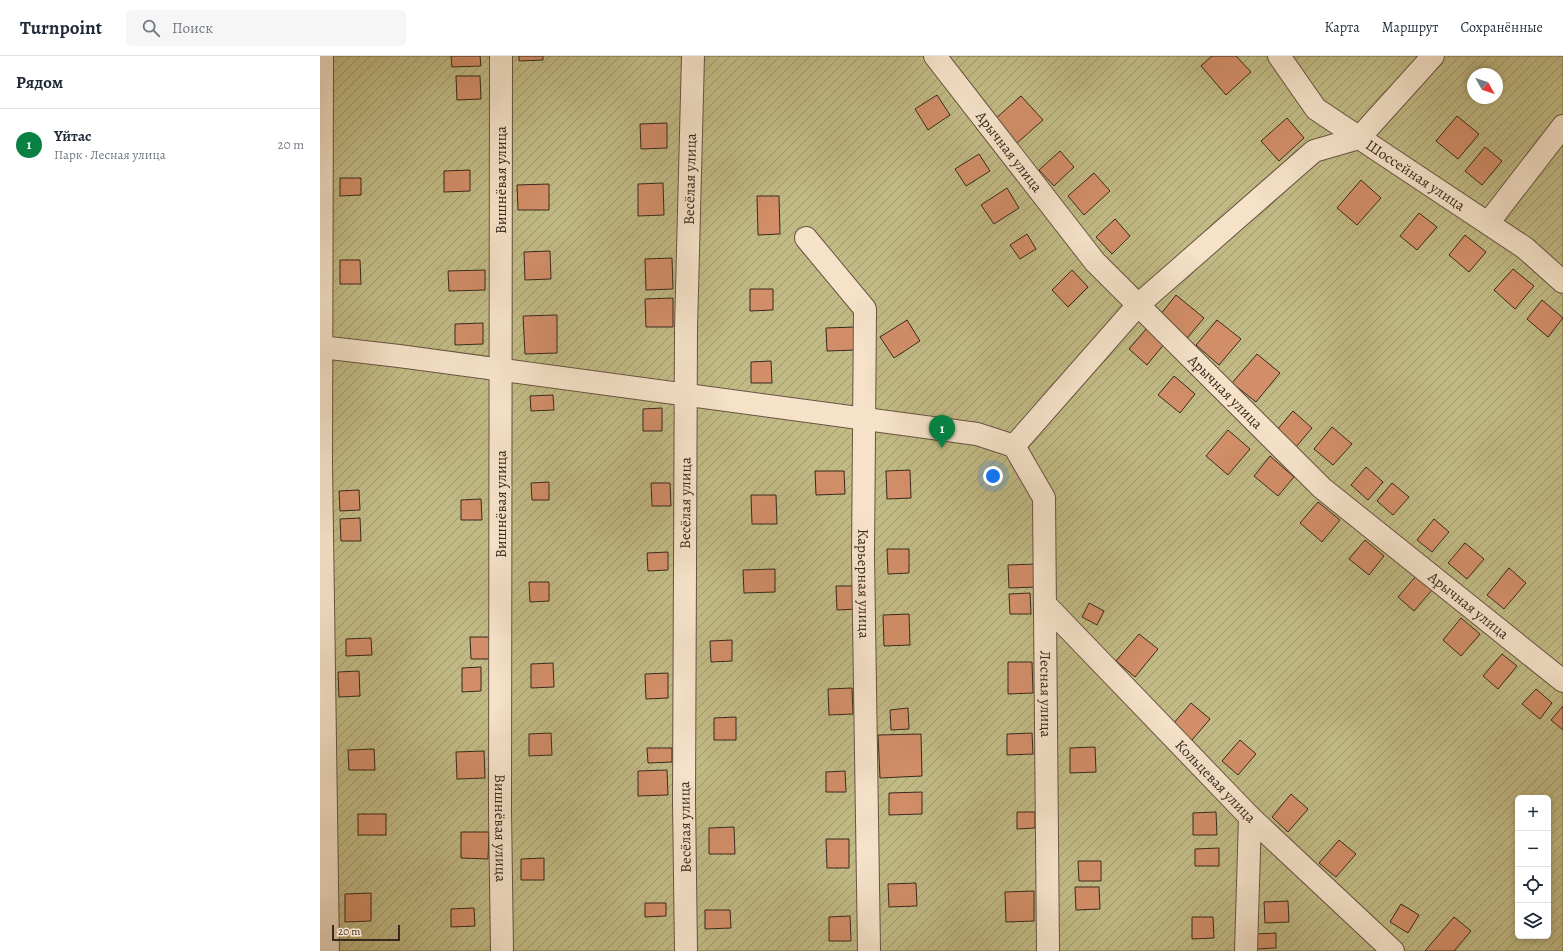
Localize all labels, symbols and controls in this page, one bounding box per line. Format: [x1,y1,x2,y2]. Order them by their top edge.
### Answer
search box [126,10,406,46]
text: Turnpoint [20,15,102,41]
icon: search [140,17,162,39]
text: Поиск [172,18,213,38]
text: Карта [1325,18,1360,37]
text: Маршрут [1382,18,1438,37]
text: Сохранённые [1460,18,1543,37]
north arrow [1467,68,1503,104]
text: Рядом [16,71,63,94]
street label: Арычная улица [971,106,1047,196]
text: Үйтас [54,126,92,146]
street label: Вишнёвая улица [491,126,511,234]
street label: Весёлая улица [679,133,701,225]
street label: Шоссейная улица [1362,135,1469,216]
text: 1 [27,136,31,153]
text: 20 m [278,136,304,153]
text: Парк · Лесная улица [54,146,166,163]
street label: Арычная улица [1183,350,1267,434]
pin: 1 [929,415,955,448]
street label: Вишнёвая улица [491,450,511,558]
street label: Весёлая улица [675,457,695,549]
your location [983,466,1003,486]
street label: Карьерная улица [853,529,874,639]
street label: Арычная улица [1423,566,1513,644]
street label: Лесная улица [1035,650,1056,738]
street label: Кольцевая улица [1171,735,1260,828]
street label: Вишнёвая улица [490,774,511,882]
street label: Весёлая улица [674,781,696,873]
map controls [1515,795,1551,939]
button: + [1515,795,1551,831]
button: − [1515,831,1551,867]
button: locate [1515,867,1551,903]
button: layers [1515,903,1551,939]
scale bar [332,923,400,942]
text: 20 m [338,924,360,939]

